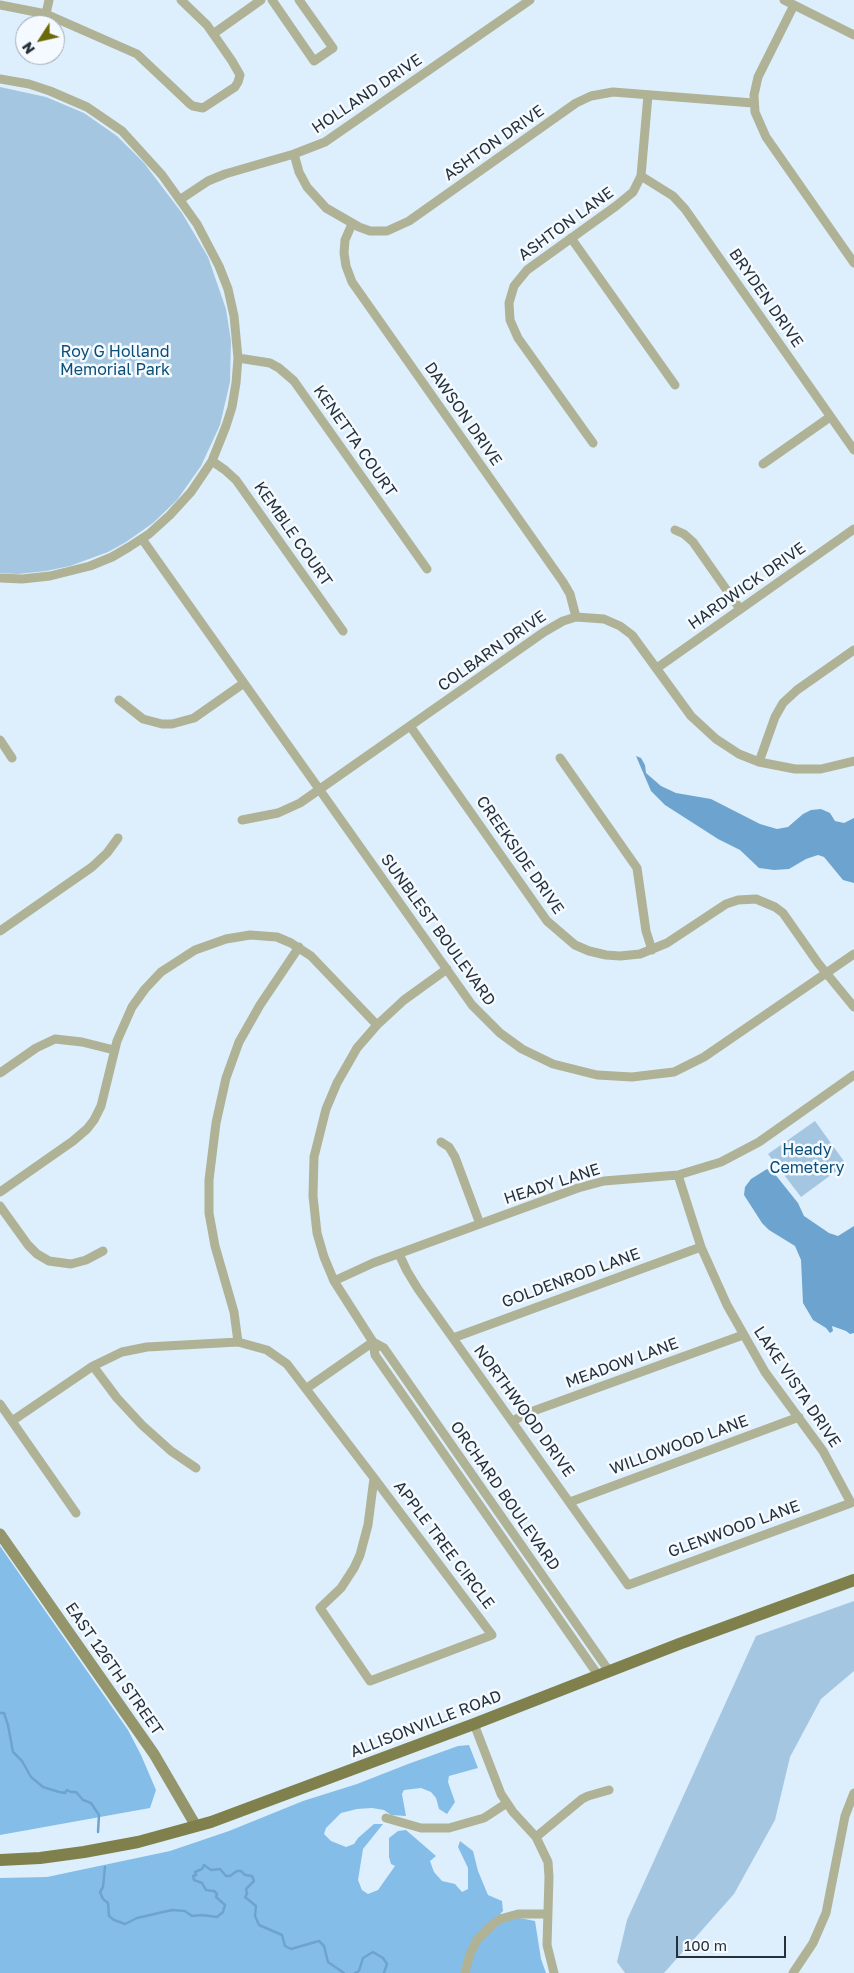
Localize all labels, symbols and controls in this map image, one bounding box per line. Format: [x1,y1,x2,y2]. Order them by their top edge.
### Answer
north arrow [15,15,65,65]
text: N [18,39,38,58]
street label: HOLLAND DRIVE [308,50,426,138]
street label: ASHTON DRIVE [440,101,548,185]
street label: ASHTON LANE [515,183,617,265]
street label: BRYDEN DRIVE [725,245,807,351]
park label: Roy G Holland Memorial Park [60,342,170,380]
street label: DAWSON DRIVE [420,359,506,469]
street label: KENETTA COURT [309,381,401,501]
street label: KEMBLE COURT [250,478,336,590]
street label: HARDWICK DRIVE [685,538,809,634]
street label: COLBARN DRIVE [434,607,550,695]
street label: CREEKSIDE DRIVE [472,792,568,918]
street label: SUNBLEST BOULEVARD [376,850,500,1010]
park label: Heady Cemetery [770,1140,844,1178]
street label: HEADY LANE [502,1159,602,1209]
street label: GOLDENROD LANE [499,1244,643,1312]
street label: LAKE VISTA DRIVE [749,1323,845,1451]
street label: MEADOW LANE [563,1334,681,1392]
street label: NORTHWOOD DRIVE [470,1341,578,1481]
street label: WILLOWOOD LANE [607,1411,751,1479]
street label: ORCHARD BOULEVARD [446,1418,564,1574]
street label: APPLE TREE CIRCLE [390,1477,498,1613]
street label: GLENWOOD LANE [666,1496,802,1562]
street label: EAST 126TH STREET [61,1599,167,1739]
street label: ALLISONVILLE ROAD [348,1686,504,1762]
scale bar [679,1926,789,1958]
text: 100 m [684,1936,727,1954]

